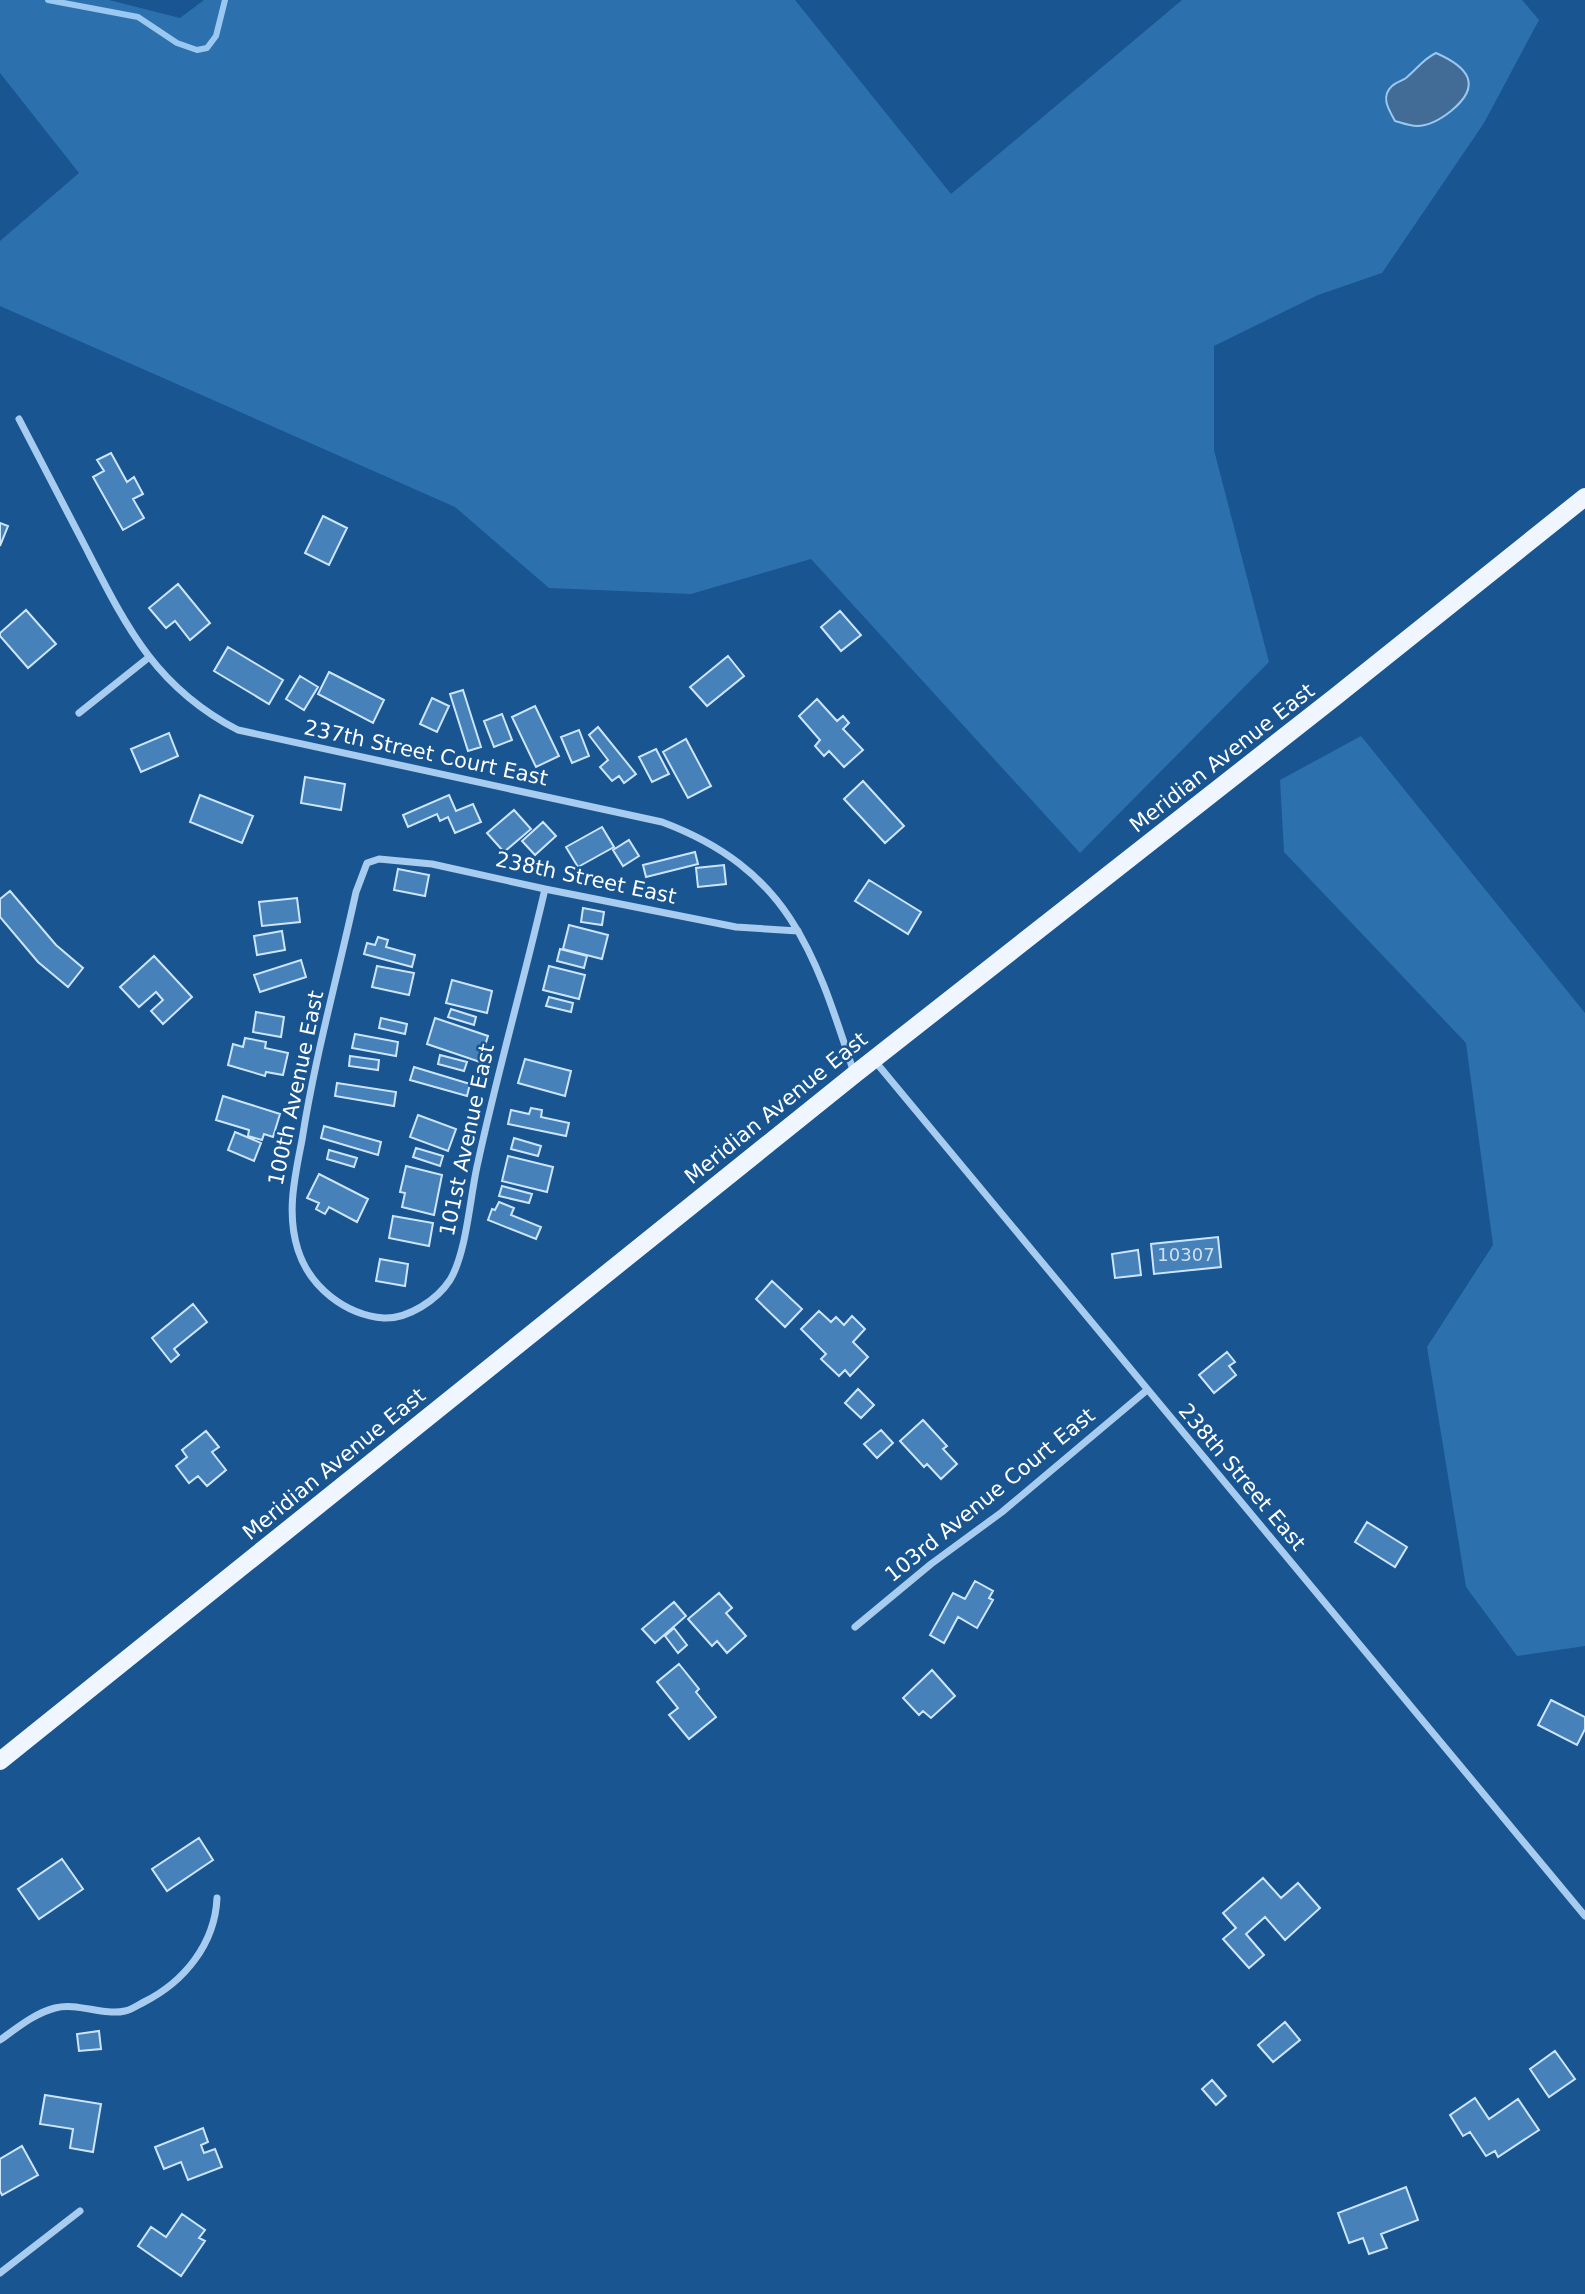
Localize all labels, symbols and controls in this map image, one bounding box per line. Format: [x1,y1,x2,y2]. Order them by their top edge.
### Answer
street label: Meridian Avenue East [1125,678,1319,838]
street label: 237th Street Court East [302,715,550,791]
street label: 238th Street East [493,847,679,909]
street label: 100th Avenue East [264,989,328,1187]
street label: Meridian Avenue East [680,1027,872,1189]
street label: 101st Avenue East [435,1042,499,1238]
house number: 10307 [1157,1244,1215,1265]
street label: Meridian Avenue East [238,1383,430,1545]
street label: 238th Street East [1174,1399,1310,1555]
street label: 103rd Avenue Court East [880,1403,1100,1587]

